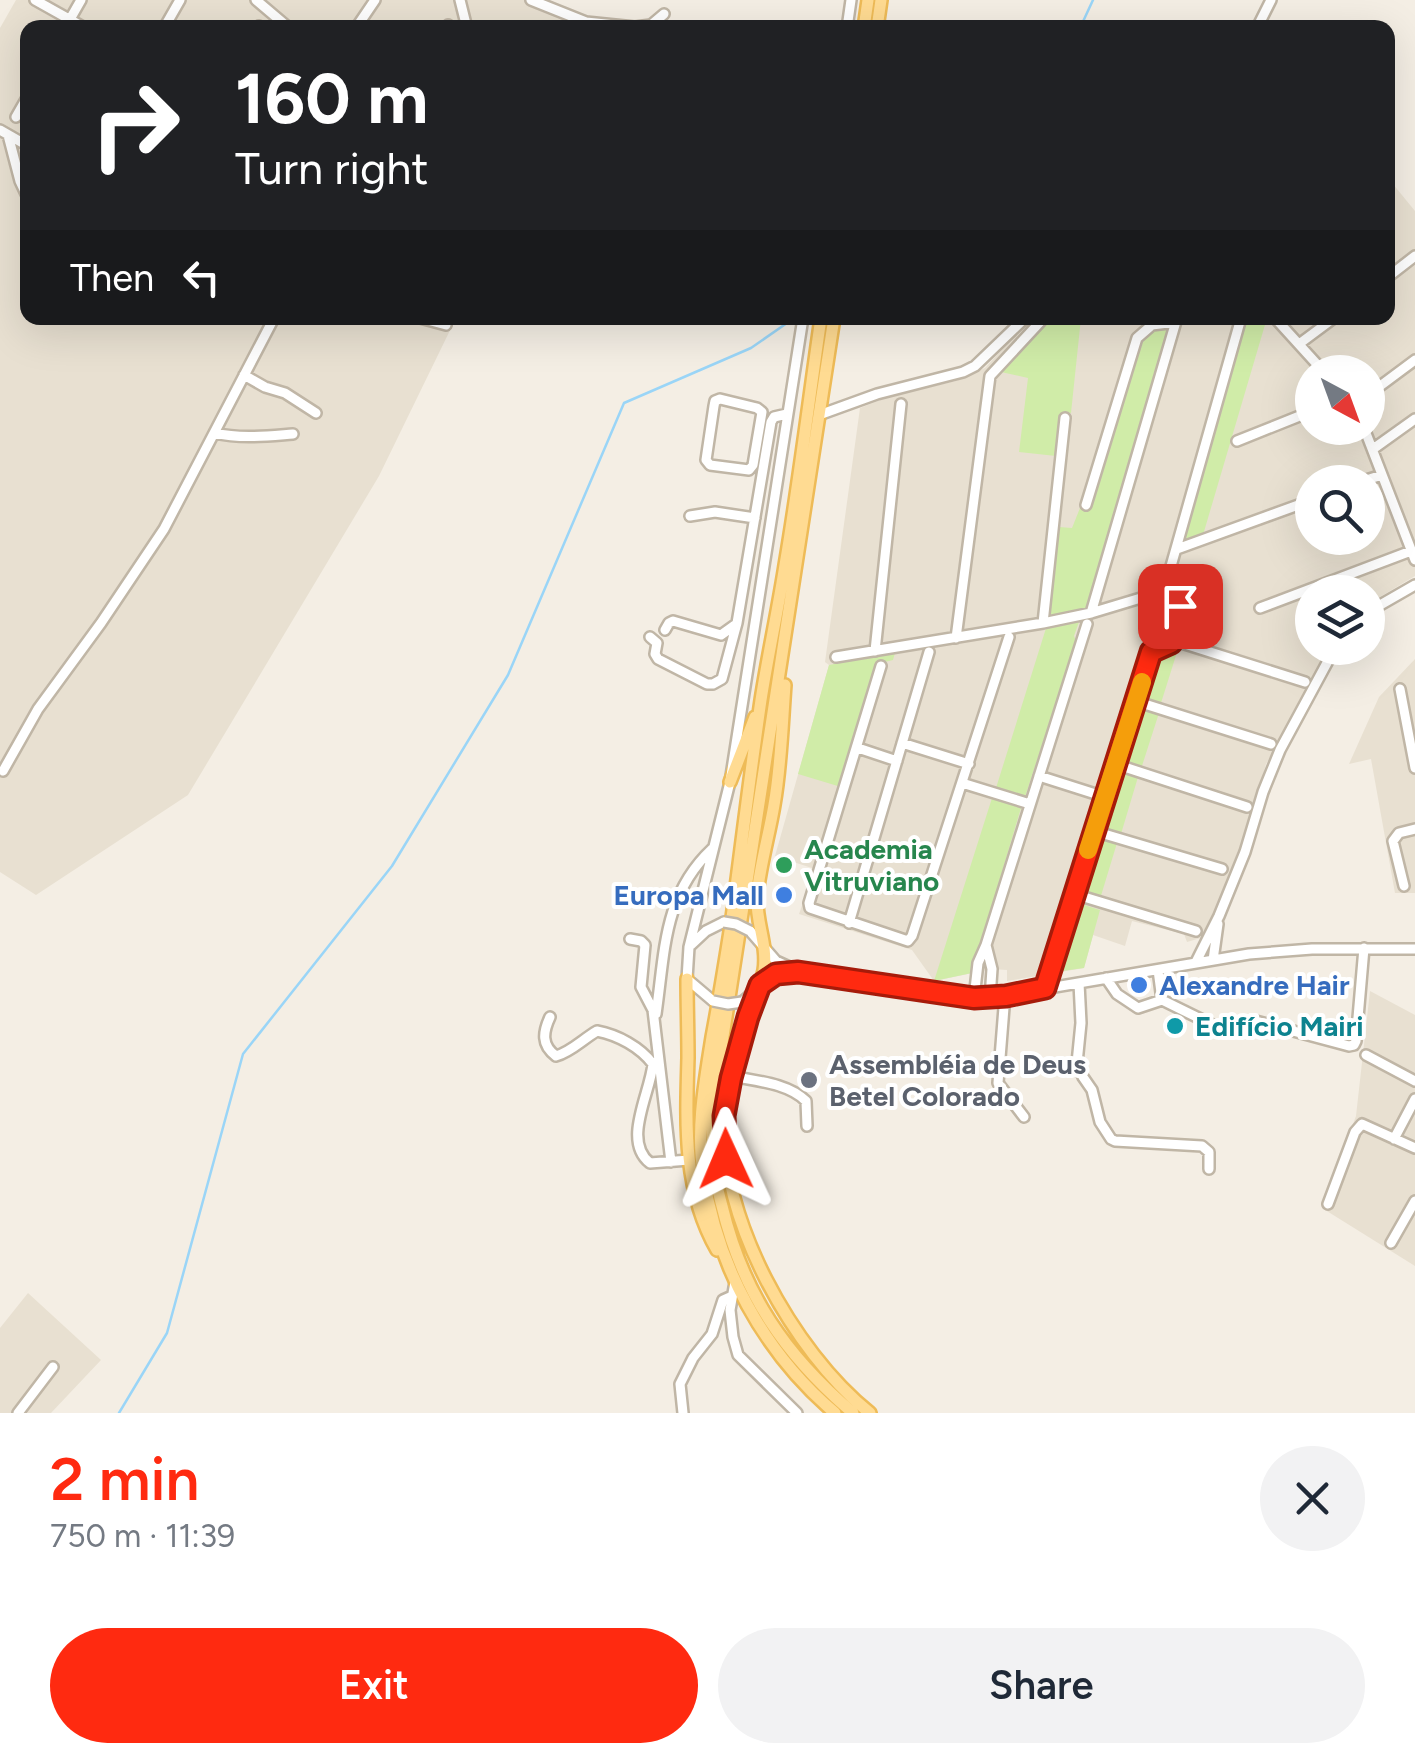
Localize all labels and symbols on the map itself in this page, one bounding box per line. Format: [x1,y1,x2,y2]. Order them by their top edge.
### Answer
north arrow [1295,355,1385,445]
pin [1138,564,1223,649]
place label: Academia Vitruviano [804,832,939,898]
marker: Academia Vitruviano [773,854,795,876]
place label: Europa Mall [614,878,764,912]
marker: Europa Mall [773,884,795,906]
place label: Alexandre Hair [1159,968,1350,1002]
marker: Alexandre Hair [1128,974,1150,996]
place label: Edifício Mairi [1195,1009,1364,1043]
marker: Edifício Mairi [1164,1015,1186,1037]
place label: Assembléia de Deus Betel Colorado [829,1047,1086,1113]
marker: Assembléia de Deus Betel Colorado [798,1069,820,1091]
position arrow [674,1107,778,1211]

